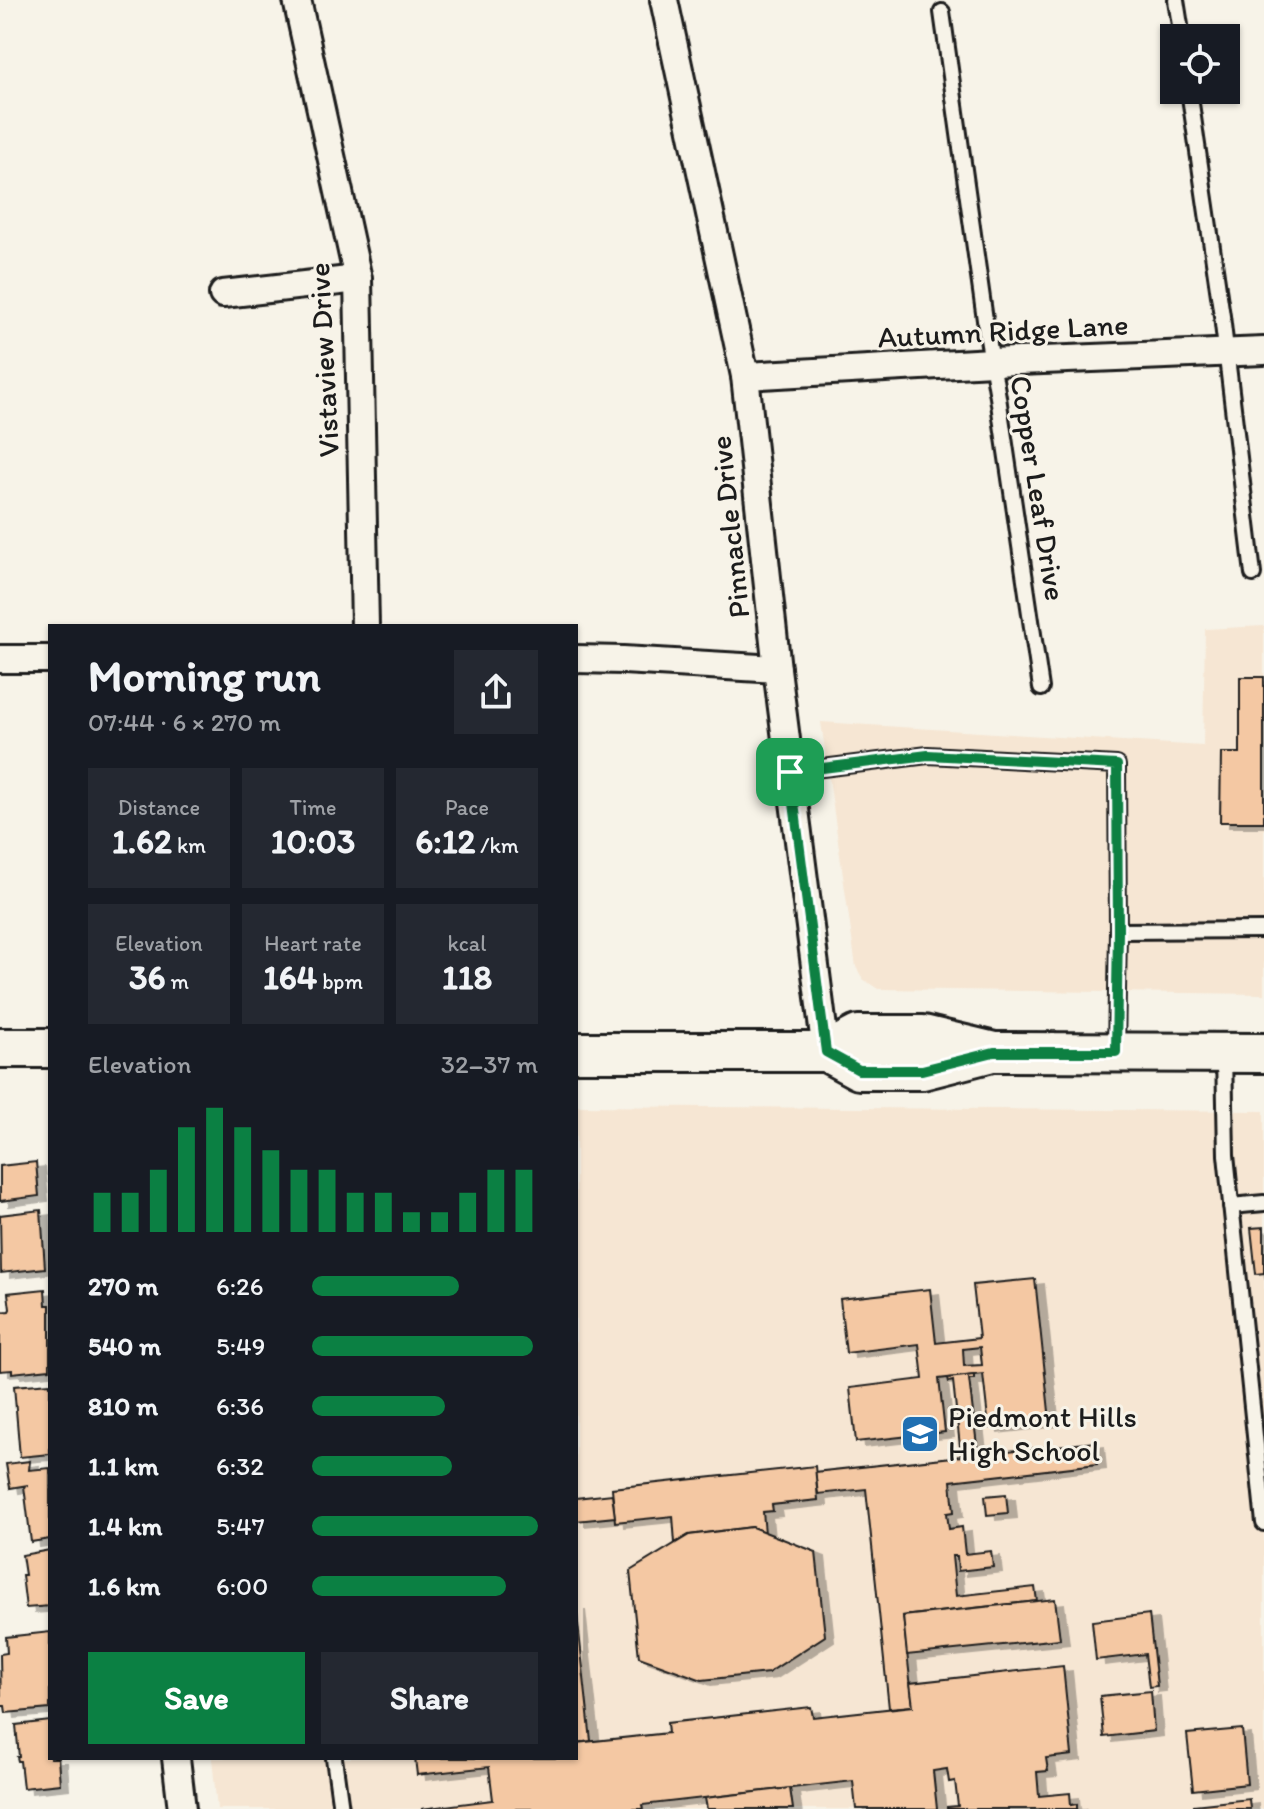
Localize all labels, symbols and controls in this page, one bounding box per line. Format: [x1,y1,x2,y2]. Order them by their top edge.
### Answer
map controls [1160,24,1240,104]
button: locate [1160,24,1240,104]
street label: Vistaview Drive [300,262,347,458]
street label: Autumn Ridge Lane [877,305,1129,356]
street label: Copper Leaf Drive [1002,373,1075,603]
street label: Pinnacle Drive [702,434,757,620]
text: Morning run [88,649,321,702]
button: share [454,650,538,734]
text: 07:44 · 6 × 270 m [88,706,281,738]
pin [756,738,824,806]
icon: arrive [768,750,812,794]
text: Distance [118,794,200,821]
text: Time [290,794,336,821]
text: Pace [445,794,489,821]
text: 1.62 [112,821,172,862]
text: 10:03 [271,821,355,862]
text: 6:12 [415,821,475,862]
text: km [172,832,206,859]
text: /km [475,832,519,859]
text: Elevation [115,930,203,957]
text: Heart rate [264,930,362,957]
text: kcal [447,930,487,957]
text: 36 [129,957,166,998]
text: 164 [263,957,317,998]
text: 118 [442,957,492,998]
text: m [166,968,189,995]
text: bpm [317,968,363,995]
text: Elevation [88,1048,191,1080]
text: 32–37 m [441,1048,538,1080]
text: 270 m [88,1270,158,1302]
text: 6:26 [216,1270,264,1302]
text: 540 m [88,1330,161,1362]
text: 5:49 [216,1330,265,1362]
text: 810 m [88,1390,158,1422]
text: 6:36 [216,1390,264,1422]
place label: Piedmont Hills High School [948,1398,1137,1469]
school or university icon: Piedmont Hills High School [899,1413,941,1455]
text: 1.1 km [88,1450,159,1482]
text: 6:32 [216,1450,264,1482]
text: 1.4 km [88,1510,162,1542]
text: 5:47 [216,1510,265,1542]
text: 1.6 km [88,1570,160,1602]
text: 6:00 [216,1570,268,1602]
button: Save [88,1652,305,1744]
button: Share [321,1652,538,1744]

